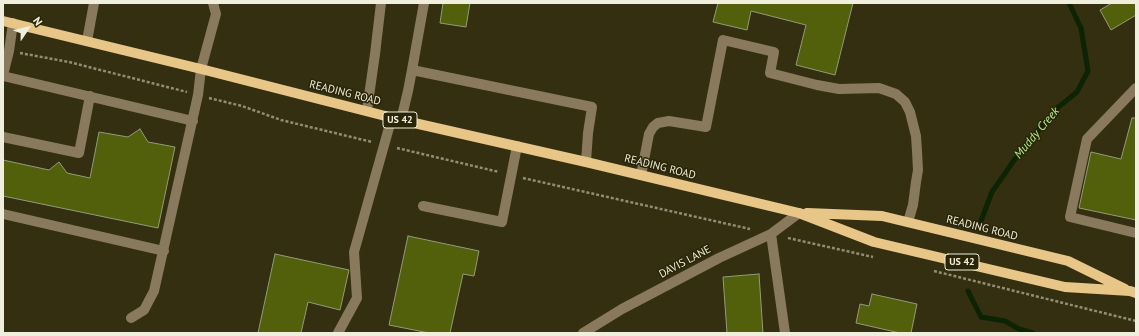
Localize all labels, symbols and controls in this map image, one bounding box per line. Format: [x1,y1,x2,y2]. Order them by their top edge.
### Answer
north arrow [8,8,48,48]
text: N [30,14,46,28]
street label: READING ROAD [308,78,382,108]
water label: Muddy Creek [1011,104,1063,162]
road number: US 42 [383,112,417,128]
street label: READING ROAD [623,152,697,182]
street label: READING ROAD [945,213,1019,243]
street label: DAVIS LANE [657,243,713,281]
road number: US 42 [945,254,979,270]

